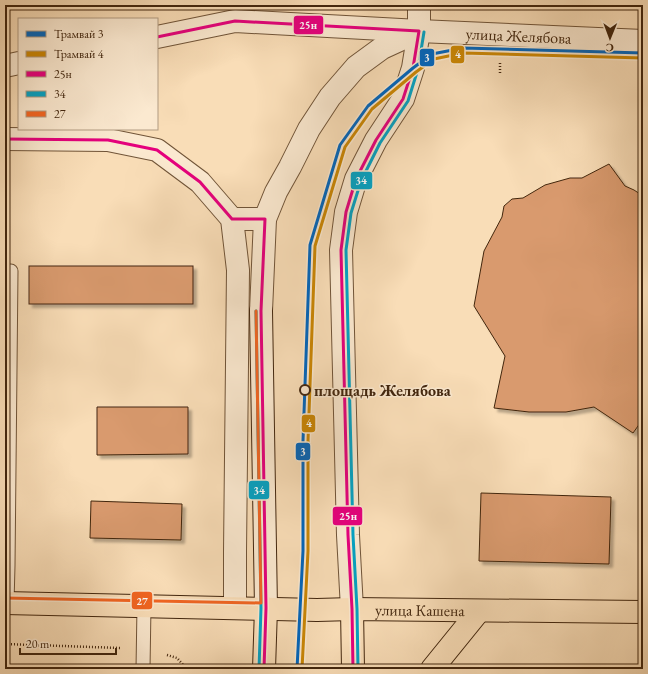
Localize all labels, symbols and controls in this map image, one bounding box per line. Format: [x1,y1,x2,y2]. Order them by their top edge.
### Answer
line badge: 25н [293,15,324,35]
legend [18,18,158,130]
text: 25н [299,18,318,32]
north arrow [590,18,630,58]
street label: улица Желябова [465,23,573,49]
text: Трамвай 3 [54,26,104,42]
text: С [606,41,614,55]
line badge: 4 [450,45,465,64]
text: Трамвай 4 [54,46,104,62]
text: 4 [455,47,461,61]
line badge: 3 [419,48,435,67]
text: 3 [424,50,430,64]
text: 25н [54,66,72,82]
text: 34 [54,86,66,102]
text: 27 [54,106,66,122]
line badge: 34 [350,171,373,190]
text: 34 [355,173,367,187]
place label: площадь Желябова [314,380,452,401]
marker: площадь Желябова [299,384,311,396]
line badge: 4 [301,414,316,433]
text: 4 [306,416,312,430]
line badge: 3 [295,442,311,461]
text: 3 [300,444,306,458]
line badge: 34 [248,480,270,500]
text: 34 [253,483,265,497]
line badge: 25н [332,506,363,526]
text: 25н [339,509,358,523]
line badge: 27 [131,591,153,610]
text: 27 [136,594,148,608]
street label: улица Кашена [375,599,465,621]
scale bar [20,630,116,656]
text: 20 m [26,636,50,652]

